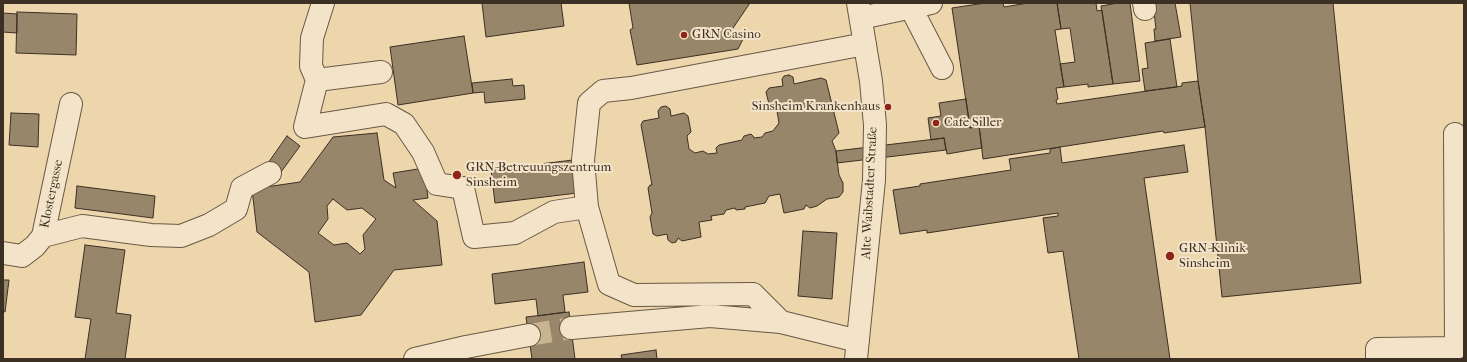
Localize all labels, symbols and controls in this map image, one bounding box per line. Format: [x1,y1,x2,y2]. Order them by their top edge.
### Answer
place label: GRN Casino [692,27,761,43]
marker: GRN Casino [679,30,689,40]
place label: Sinsheim Krankenhaus [752,99,880,115]
marker: Sinsheim Krankenhaus [883,102,893,112]
place label: Cafe Siller [944,115,1002,131]
marker: Cafe Siller [931,118,941,128]
street label: Alte Waibstadter Straße [859,126,881,260]
street label: Klostergasse [37,158,67,230]
place label: GRN-Betreuungszentrum Sinsheim [466,160,611,191]
marker: GRN-Betreuungszentrum Sinsheim [451,169,463,181]
place label: GRN-Klinik Sinsheim [1179,241,1246,272]
marker: GRN-Klinik Sinsheim [1164,250,1176,262]

